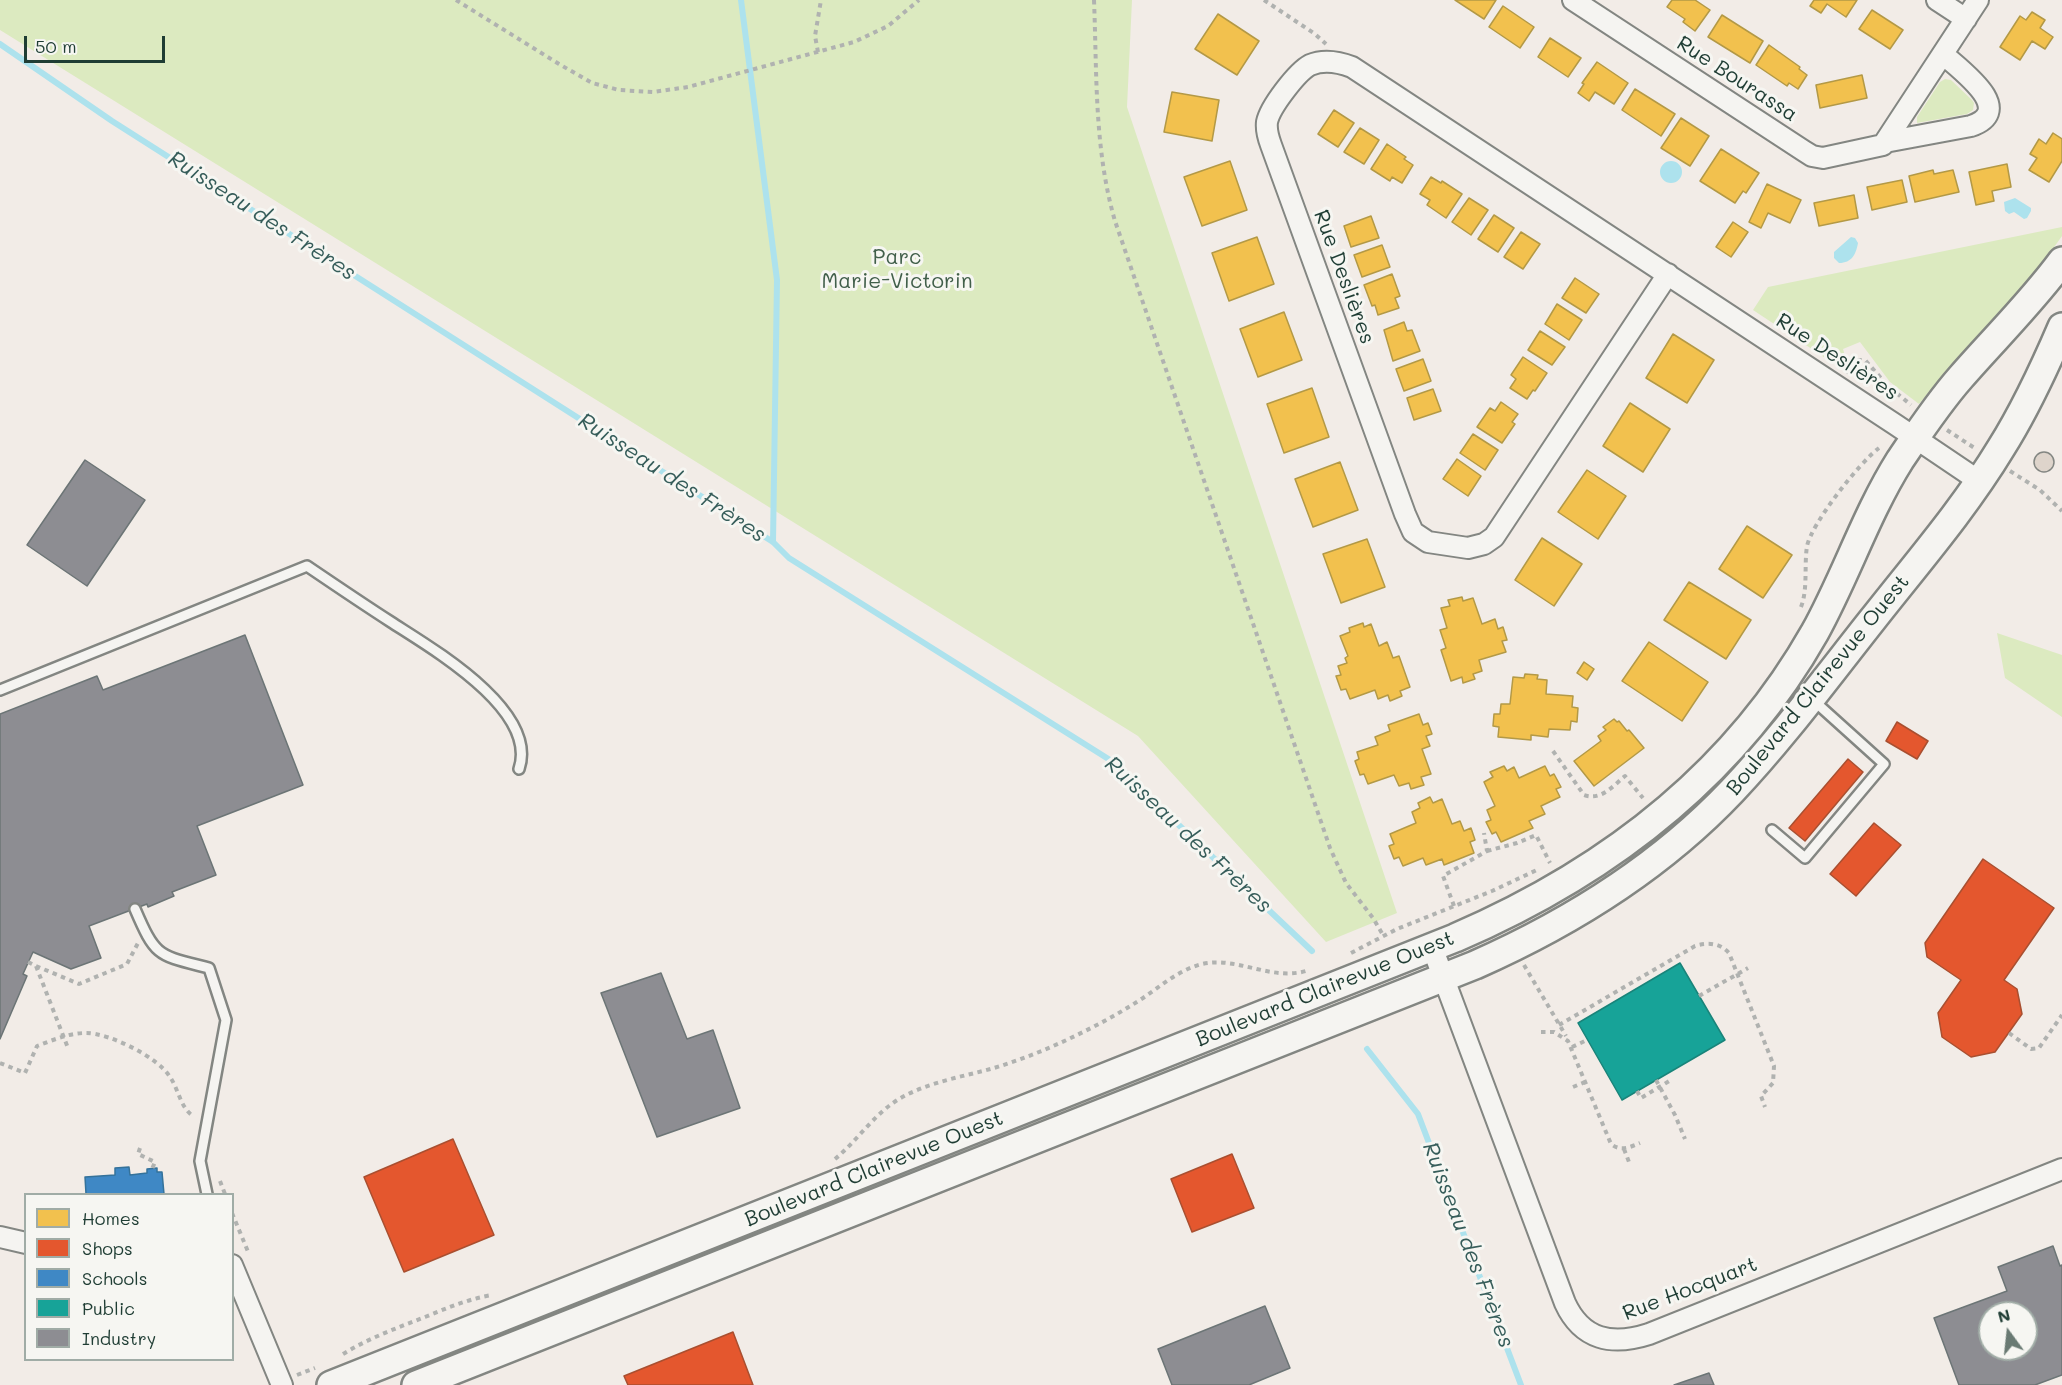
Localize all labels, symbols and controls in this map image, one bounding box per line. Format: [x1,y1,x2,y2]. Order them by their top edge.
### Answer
scale bar [27,24,168,62]
street label: Rue Bourassa [1672,31,1802,127]
text: 50 m [35,34,77,58]
water label: Ruisseau des Frères [163,145,361,287]
street label: Rue Deslières [1308,207,1380,347]
park label: Parc Marie-Victorin [821,245,973,295]
street label: Rue Deslières [1771,308,1903,406]
water label: Ruisseau des Frères [573,407,771,549]
street label: Boulevard Clairevue Ouest [1721,570,1915,800]
water label: Ruisseau des Frères [1099,751,1277,919]
street label: Boulevard Clairevue Ouest [1192,926,1458,1052]
street label: Boulevard Clairevue Ouest [741,1106,1007,1232]
water label: Ruisseau des Frères [1417,1138,1519,1352]
legend [24,1193,234,1361]
text: Homes [82,1206,140,1230]
text: Shops [82,1236,133,1260]
street label: Rue Hocquart [1619,1252,1761,1326]
text: Schools [82,1266,147,1290]
text: Public [82,1296,135,1320]
north arrow [1978,1301,2038,1361]
text: N [1995,1303,2012,1327]
text: Industry [82,1326,156,1350]

